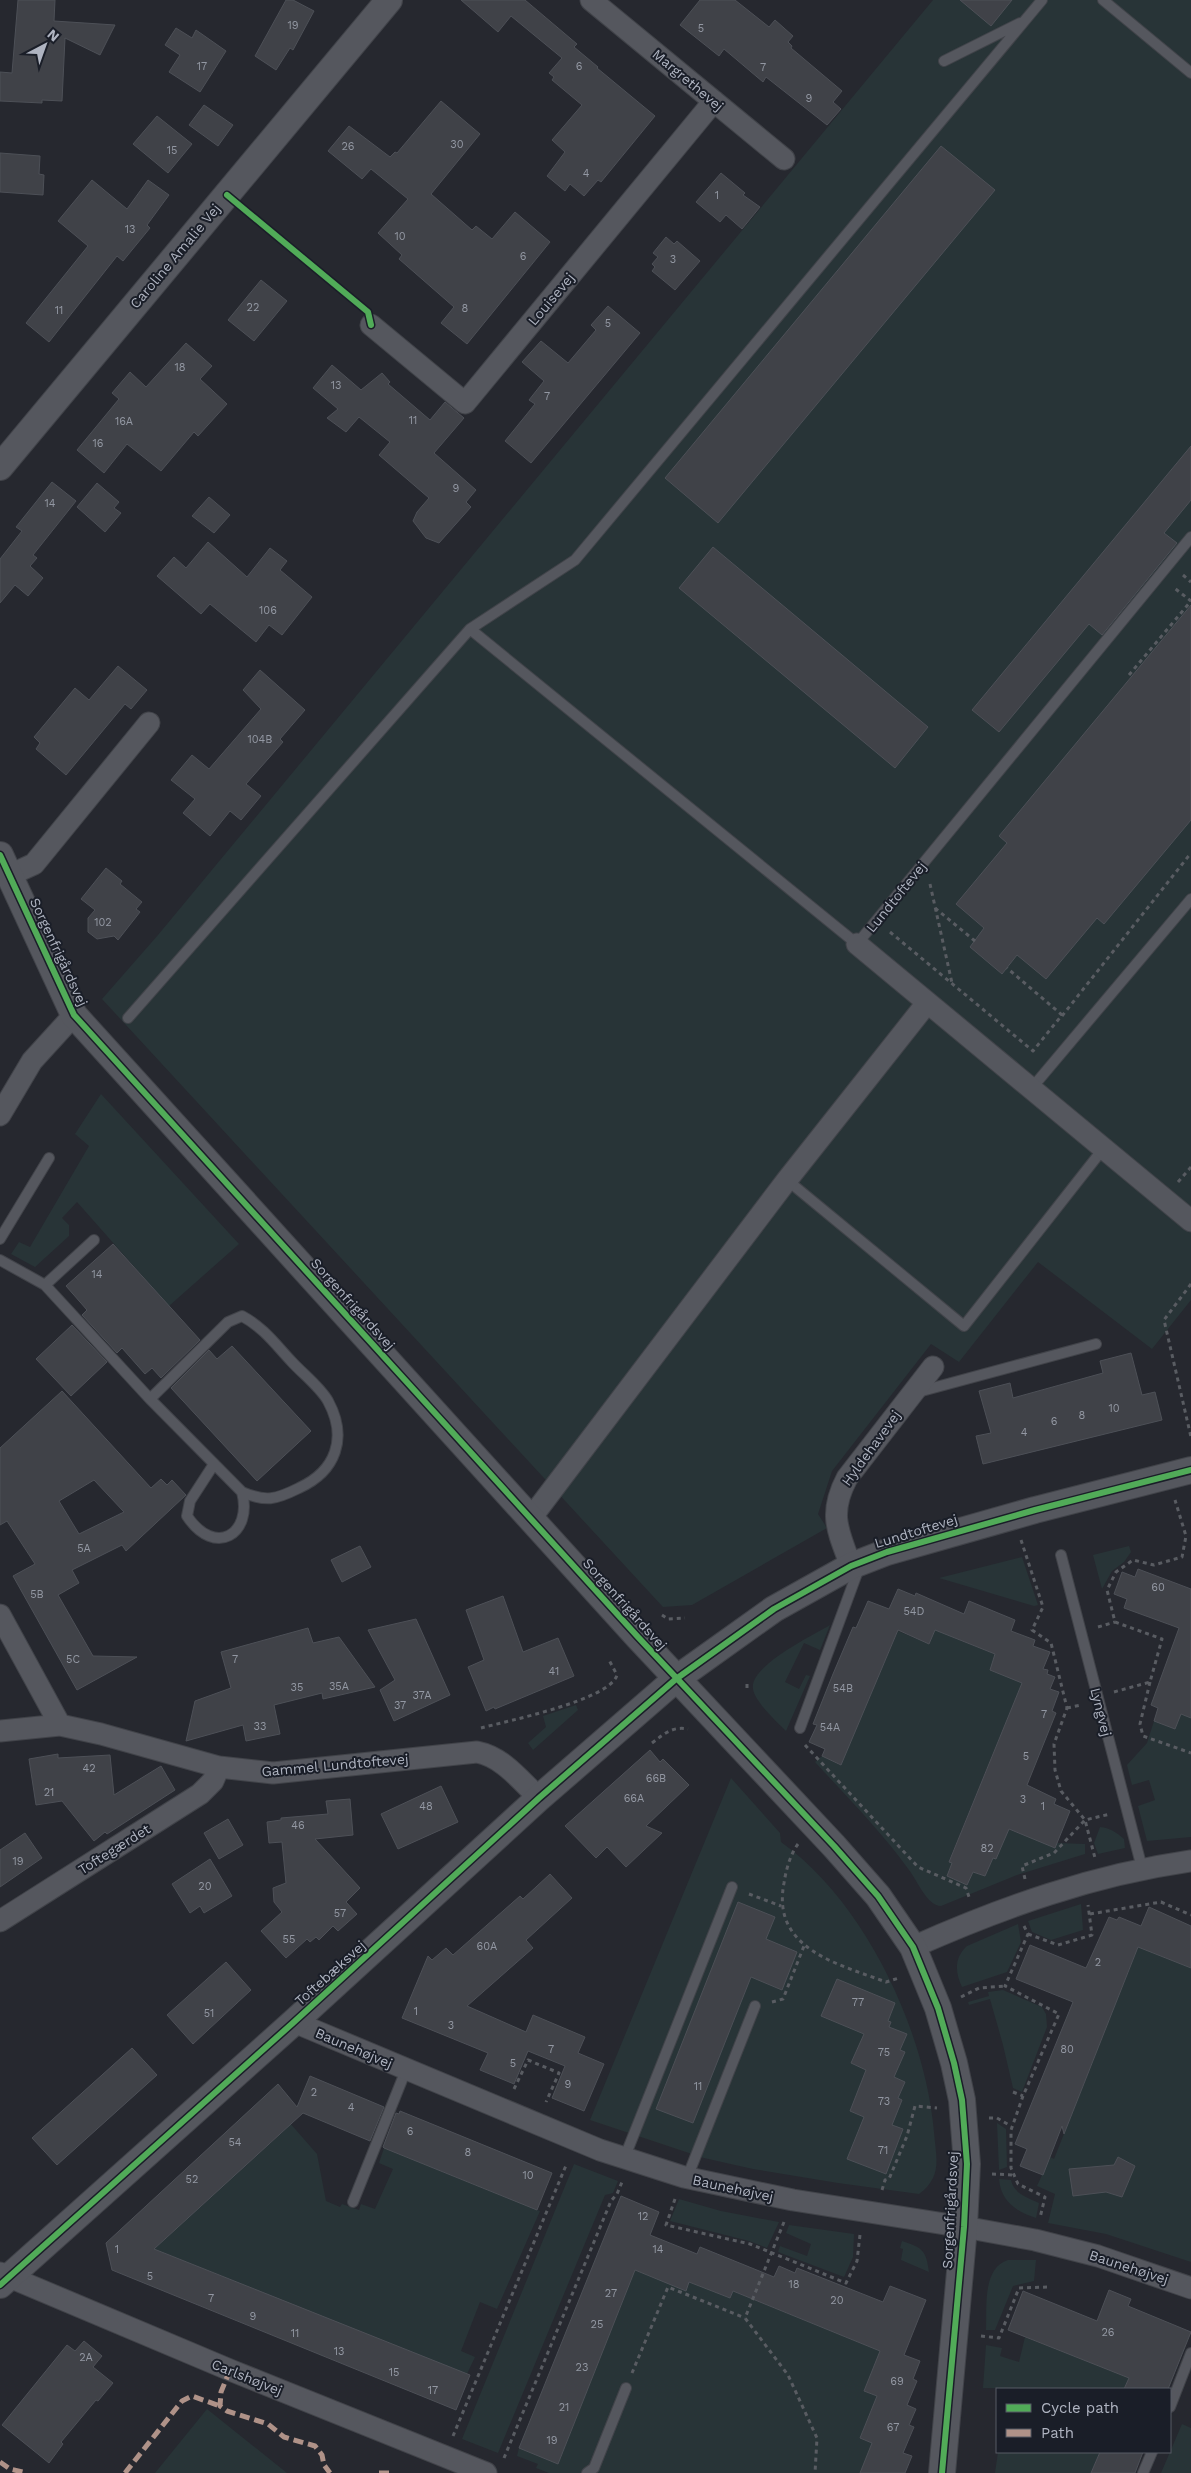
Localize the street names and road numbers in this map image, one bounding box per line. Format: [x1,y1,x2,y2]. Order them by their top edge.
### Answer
street label: Margrethevej [649,46,727,114]
street label: Caroline Amalie Vej [127,200,223,312]
street label: Louisevej [525,270,577,328]
street label: Lundtoftevej [863,859,929,935]
street label: Sorgenfrigårdsvej [27,895,91,1009]
street label: Sorgenfrigårdsvej [308,1255,398,1353]
street label: Hyldehavevej [838,1407,904,1489]
street label: Lundtoftevej [873,1511,959,1551]
street label: Sorgenfrigårdsvej [580,1555,670,1653]
street label: Lyngvej [1087,1686,1115,1738]
street label: Gammel Lundtoftevej [261,1751,409,1779]
street label: Toftegærdet [75,1820,153,1877]
street label: Toftebæksvej [291,1937,369,2009]
street label: Baunehøjvej [313,2025,395,2071]
street label: Sorgenfrigårdsvej [939,2151,961,2269]
street label: Baunehøjvej [691,2172,775,2204]
street label: Baunehøjvej [1087,2247,1171,2287]
street label: Carlshøjvej [209,2356,285,2398]

